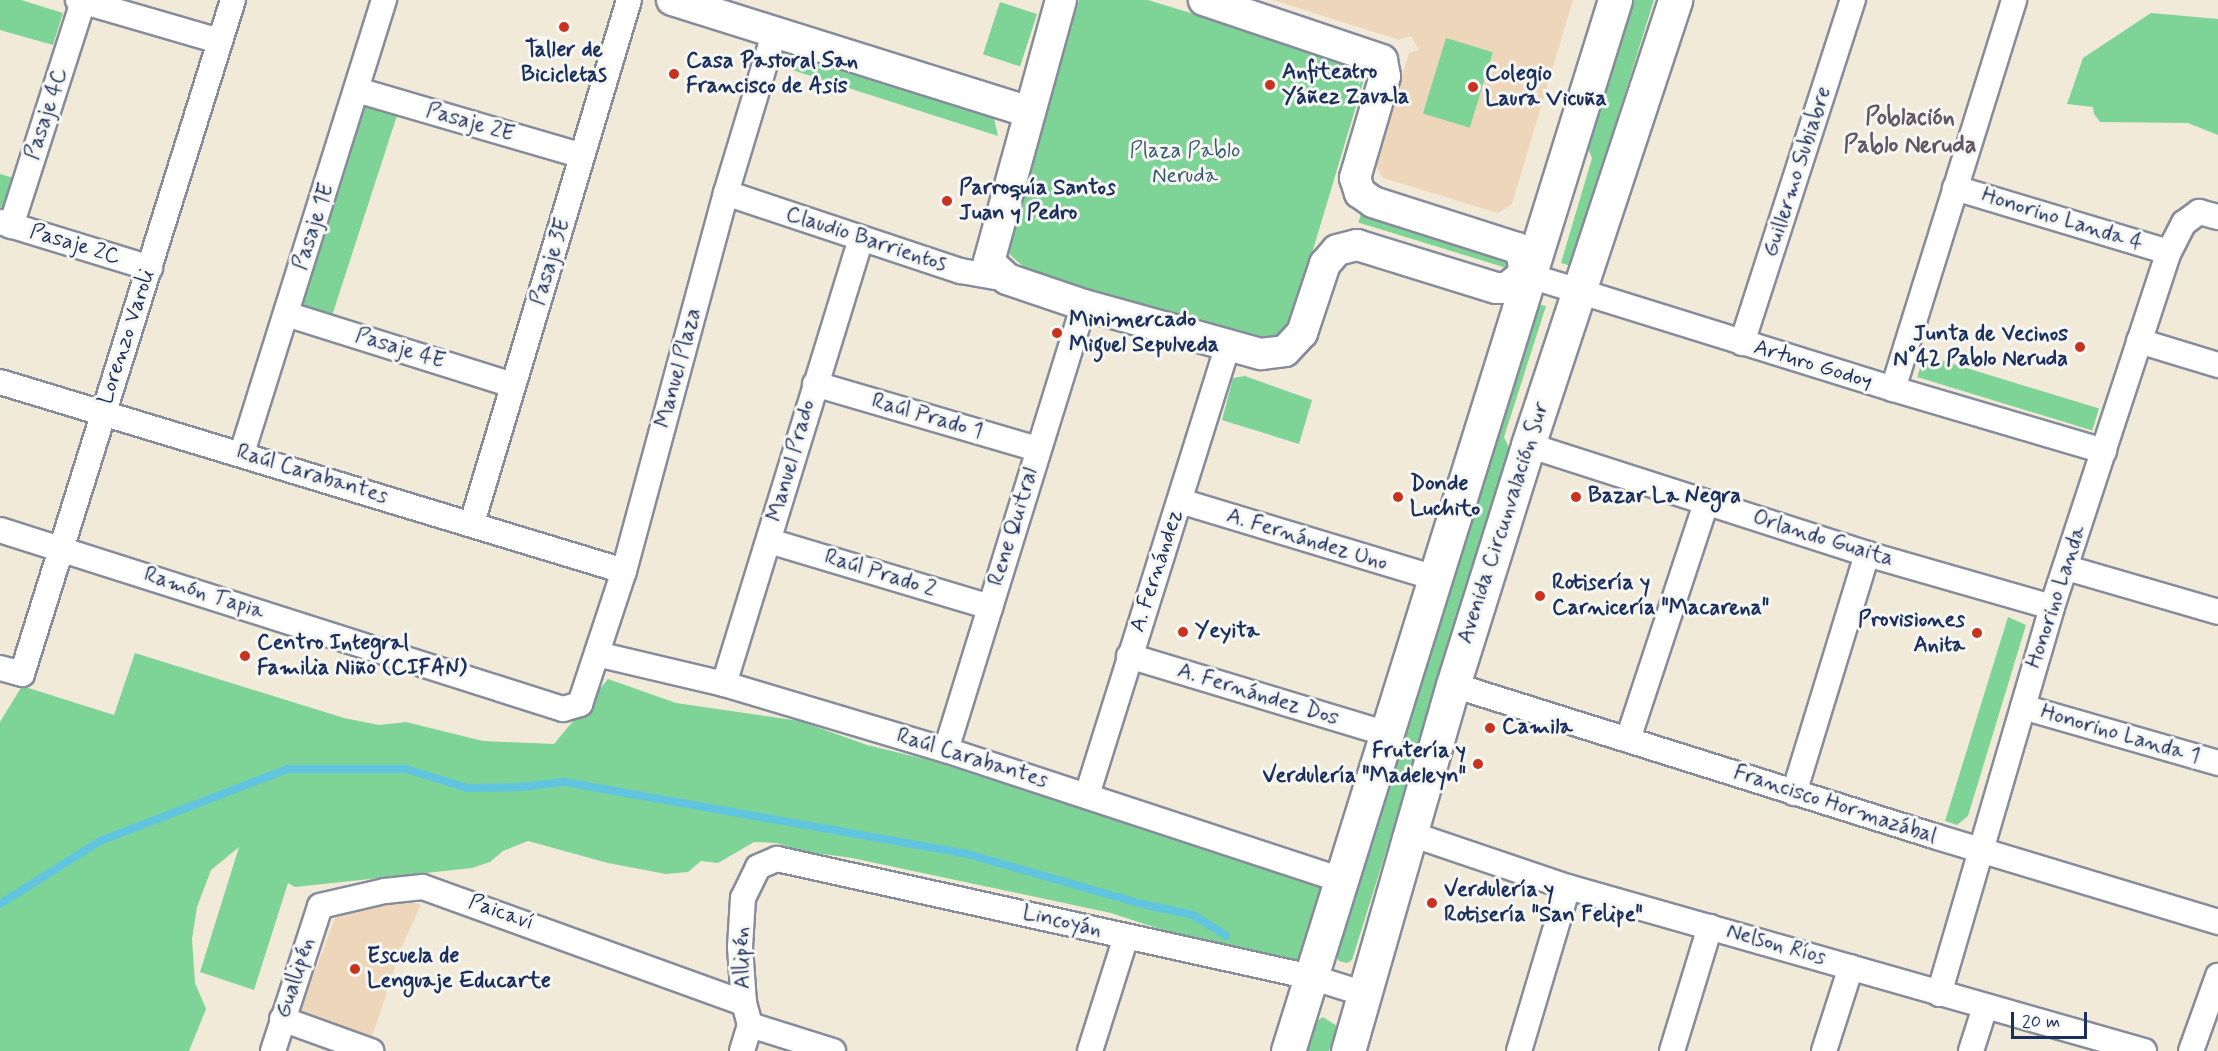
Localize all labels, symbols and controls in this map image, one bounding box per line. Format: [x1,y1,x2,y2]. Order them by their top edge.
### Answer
marker: Taller de Bicicletas [557,20,571,34]
place label: Taller de Bicicletas [521,37,607,88]
place label: Casa Pastoral San Francisco de Asis [686,48,854,100]
place label: Anfiteatro Yáñez Zavala [1282,59,1413,110]
place label: Colegio Laura Vicuña [1485,61,1606,112]
street label: Pasaje 4C [20,65,74,163]
marker: Casa Pastoral San Francisco de Asis [667,67,681,81]
marker: Anfiteatro Yáñez Zavala [1263,78,1277,92]
marker: Colegio Laura Vicuña [1466,80,1480,94]
street label: Guillermo Subiabre [1757,82,1839,262]
street label: Pasaje 2E [423,98,517,148]
district label: Población Pablo Neruda [1844,104,1976,160]
park label: Plaza Pablo Neruda [1131,138,1239,190]
place label: Parroquía Santos Juan y Pedro [959,175,1117,226]
street label: Pasaje 1E [288,180,340,274]
street label: Honorino Landa 4 [1980,183,2144,257]
marker: Parroquía Santos Juan y Pedro [940,194,954,208]
street label: Claudio Barrientos [782,201,950,279]
street label: Pasaje 3E [525,215,577,309]
street label: Pasaje 2C [27,219,123,271]
street label: Lorenzo Varoli [93,267,161,407]
street label: Manuel Plaza [650,305,708,431]
place label: Minimercado Miguel Sepulveda [1069,307,1219,358]
place label: Junta de Vecinos N°42 Pablo Neruda [1893,321,2068,372]
street label: Pasaje 4E [352,323,448,375]
marker: Minimercado Miguel Sepulveda [1050,326,1064,340]
street label: Arturo Godoy [1751,334,1875,396]
marker: Junta de Vecinos N°42 Pablo Neruda [2073,340,2087,354]
street label: Raúl Prado 1 [868,388,986,446]
street label: Manuel Prado [762,397,822,525]
street label: Avenida Circunvalación Sur [1453,400,1555,646]
street label: Raúl Carabantes [234,440,390,510]
street label: Rene Quitral [984,466,1044,588]
place label: Donde Luchito [1410,471,1480,522]
place label: Bazar La Negra [1588,484,1738,510]
marker: Donde Luchito [1391,490,1405,504]
marker: Bazar La Negra [1569,490,1583,504]
street label: A. Fernández Uno [1223,503,1391,577]
street label: Orlando Guaita [1749,505,1897,573]
street label: A. Fernández [1125,506,1189,636]
street label: Honorino Landa [2022,524,2092,670]
street label: Raúl Prado 2 [821,544,939,604]
street label: Ramón Tapia [143,563,265,625]
place label: Rotisería y Carnicería "Macarena" [1552,570,1769,622]
marker: Rotisería y Carnicería "Macarena" [1533,589,1547,603]
place label: Provisiones Anita [1858,607,1965,658]
place label: Yeyita [1195,619,1260,645]
marker: Yeyita [1176,625,1190,639]
marker: Provisiones Anita [1970,626,1984,640]
place label: Centro Integral Familia Niño (CIFAN) [257,630,467,682]
marker: Centro Integral Familia Niño (CIFAN) [238,649,252,663]
street label: A. Fernández Dos [1174,658,1342,732]
street label: Honorino Landa 1 [2039,700,2201,770]
place label: Camila [1502,715,1573,741]
marker: Camila [1483,721,1497,735]
street label: Raúl Carabantes [894,724,1050,794]
place label: Frutería y Verdulería "Madeleyn" [1263,738,1466,790]
marker: Frutería y Verdulería "Madeleyn" [1471,757,1485,771]
street label: Francisco Hormazábal [1730,760,1940,850]
place label: Verdulería y Rotisería "San Felipe" [1444,877,1643,928]
street label: Paicaví [465,889,537,937]
marker: Verdulería y Rotisería "San Felipe" [1425,896,1439,910]
street label: Lincoyán [1020,900,1104,944]
street label: Nelson Ríos [1723,918,1829,972]
street label: Allipén [729,927,757,989]
street label: Guallipén [271,934,321,1022]
place label: Escuela de Lenguaje Educarte [367,943,546,994]
marker: Escuela de Lenguaje Educarte [348,962,362,976]
scale bar [2014,1000,2090,1038]
text: 20 m [2022,1010,2060,1034]

